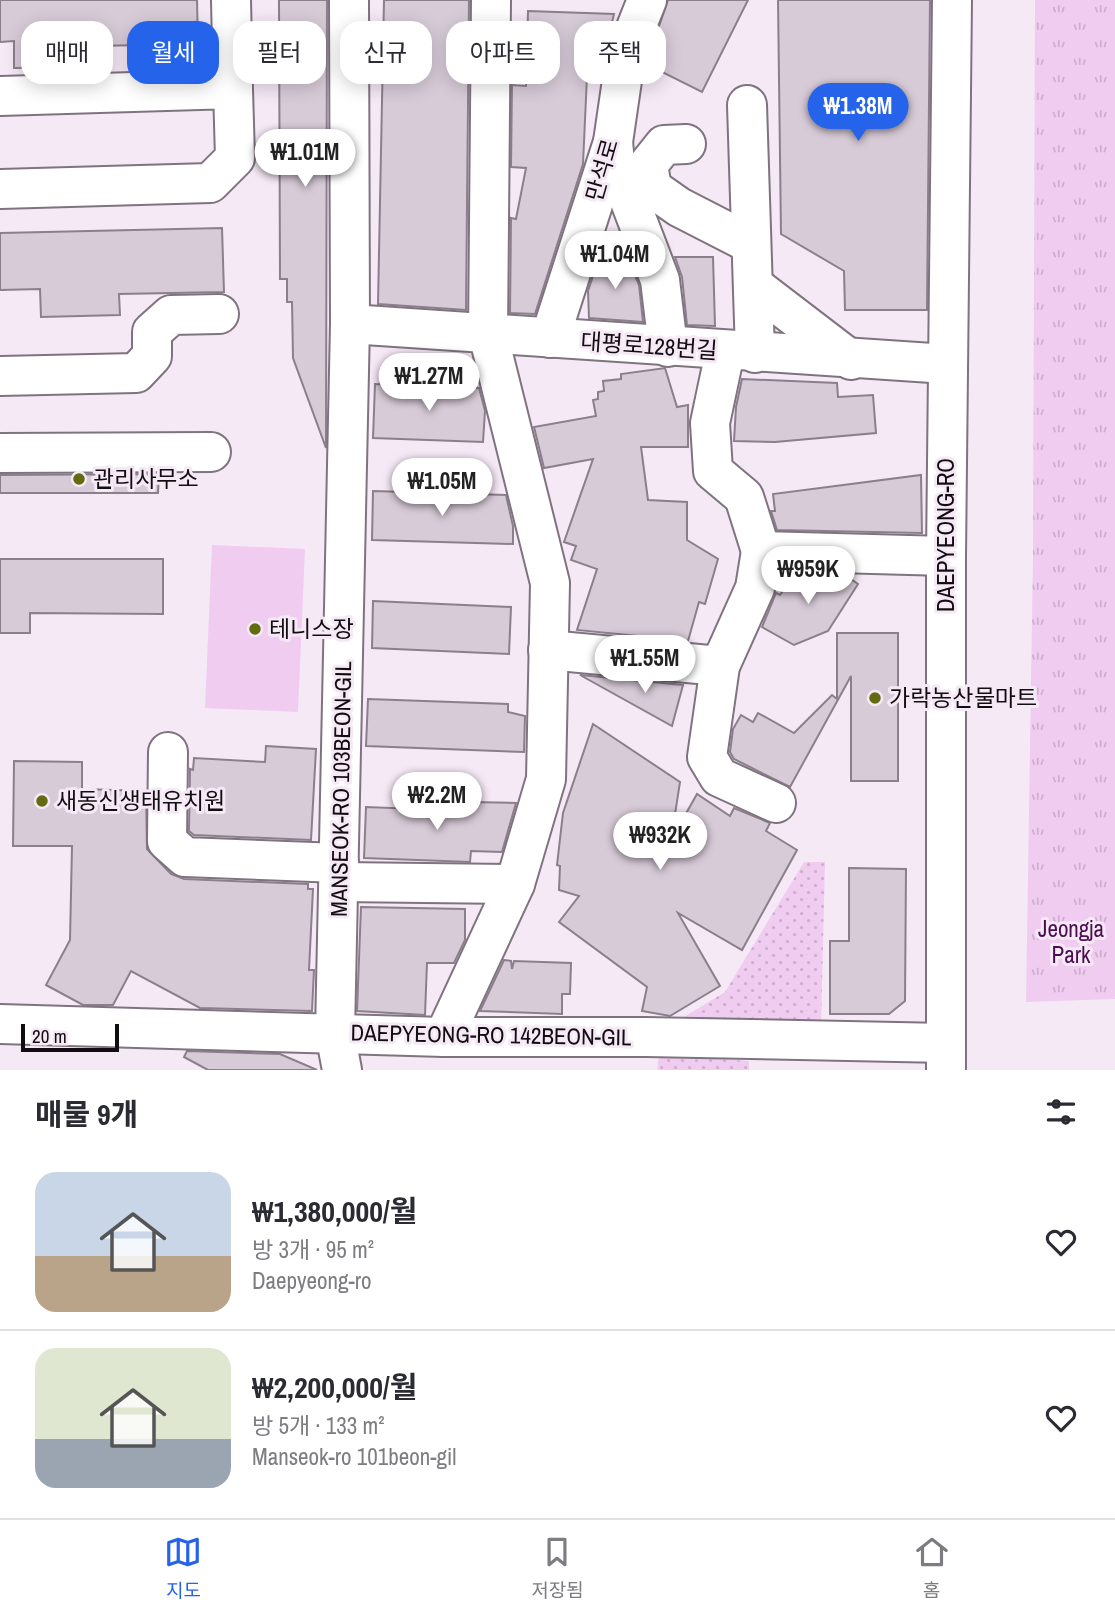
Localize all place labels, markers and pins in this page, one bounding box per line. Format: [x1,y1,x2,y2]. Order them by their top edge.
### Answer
pin: ₩1.38M [801,83,915,143]
pin: ₩1.01M [248,130,362,189]
pin: ₩1.04M [558,232,672,291]
pin: ₩1.27M [372,354,486,413]
pin: ₩1.05M [385,458,499,518]
place label: 관리사무소 [93,463,199,494]
marker: 관리사무소 [71,471,87,487]
pin: ₩959K [759,546,857,606]
place label: 테니스장 [269,613,354,644]
marker: 테니스장 [247,621,263,637]
pin: ₩1.55M [588,636,702,695]
place label: 가락농산물마트 [889,682,1037,713]
marker: 가락농산물마트 [867,690,883,706]
pin: ₩2.2M [388,772,486,832]
place label: 새동신생태유치원 [56,785,225,816]
marker: 새동신생태유치원 [34,793,50,809]
pin: ₩932K [611,812,709,872]

